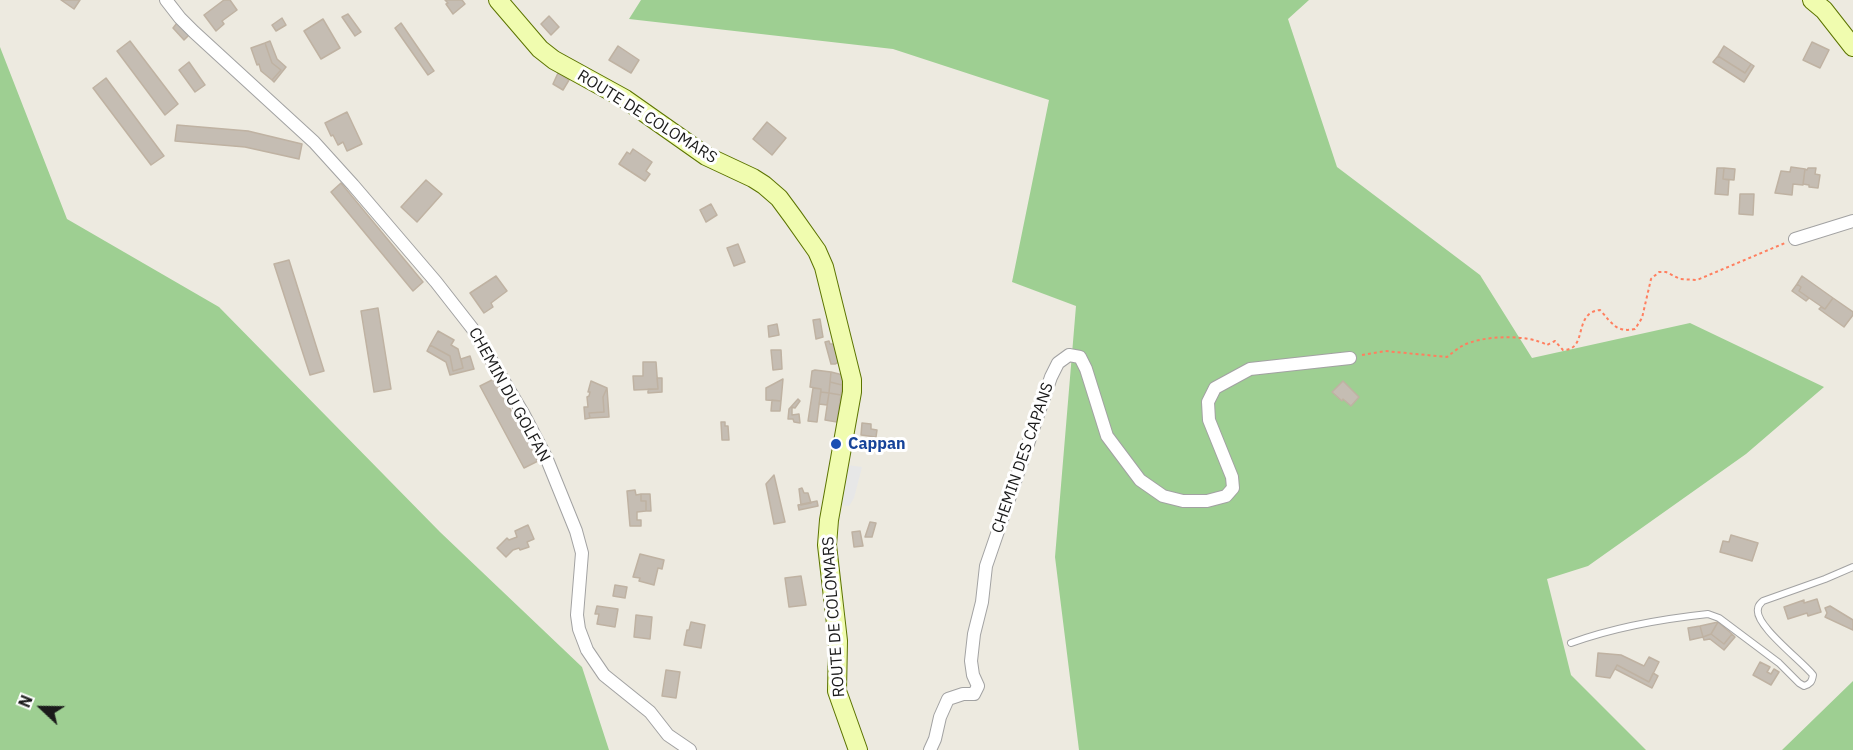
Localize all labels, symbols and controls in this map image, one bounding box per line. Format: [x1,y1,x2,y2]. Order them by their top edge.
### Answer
street label: ROUTE DE COLOMARS [574,66,720,168]
street label: CHEMIN DU GOLFAN [464,324,554,466]
street label: CHEMIN DES CAPANS [988,380,1058,536]
place label: Cappan [848,434,906,454]
marker: Cappan [829,437,843,451]
street label: ROUTE DE COLOMARS [819,536,849,698]
north arrow [12,678,72,738]
text: N [14,692,37,710]

